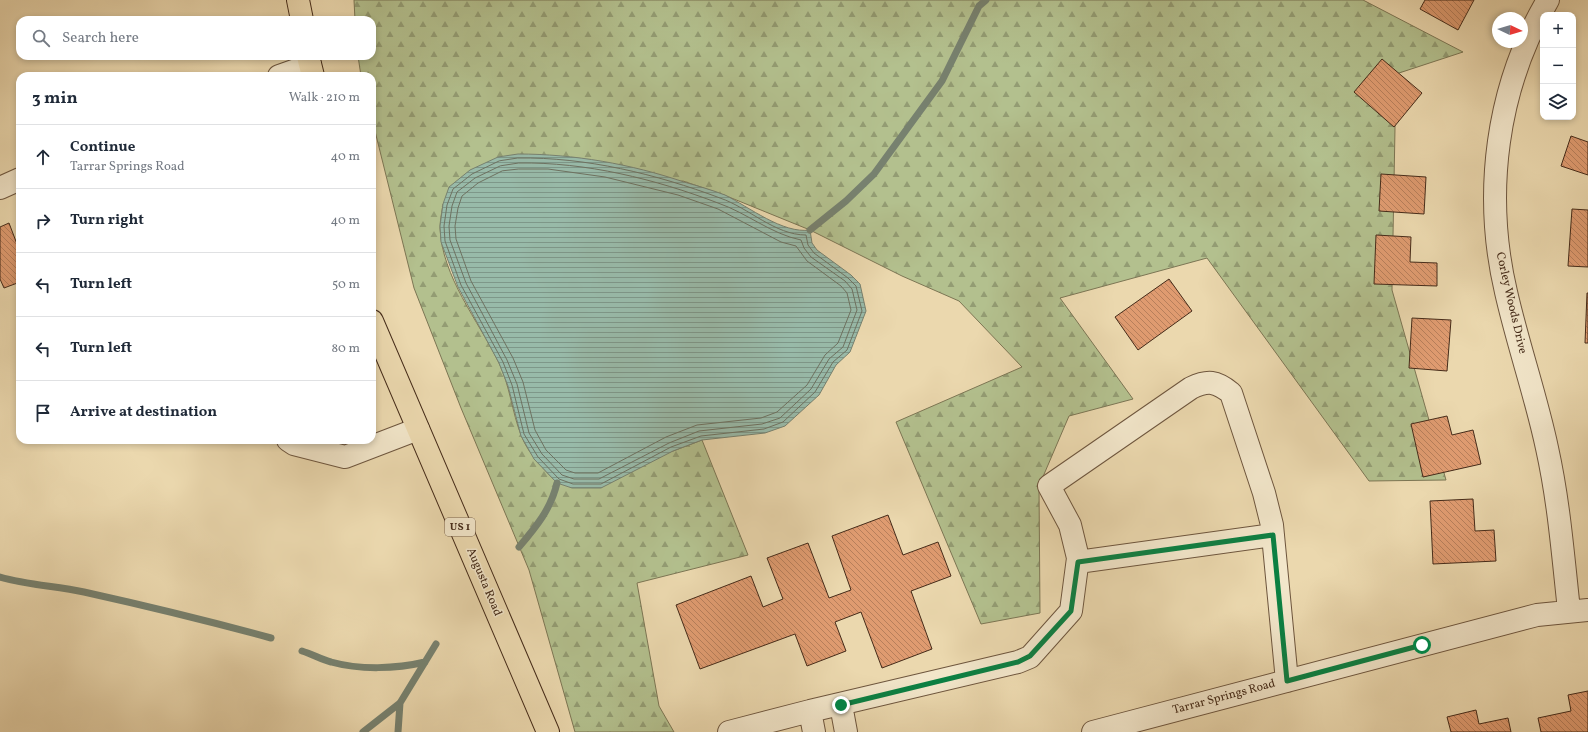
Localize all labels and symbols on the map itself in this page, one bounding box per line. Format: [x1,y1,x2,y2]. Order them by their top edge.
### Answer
north arrow [1492,12,1528,48]
street label: Corley Woods Drive [1492,251,1531,356]
road number: US 1 [445,518,475,536]
street label: Augusta Road [462,545,506,619]
route start [1413,636,1431,654]
street label: Tarrar Springs Road [1171,676,1277,718]
route end [832,696,850,714]

